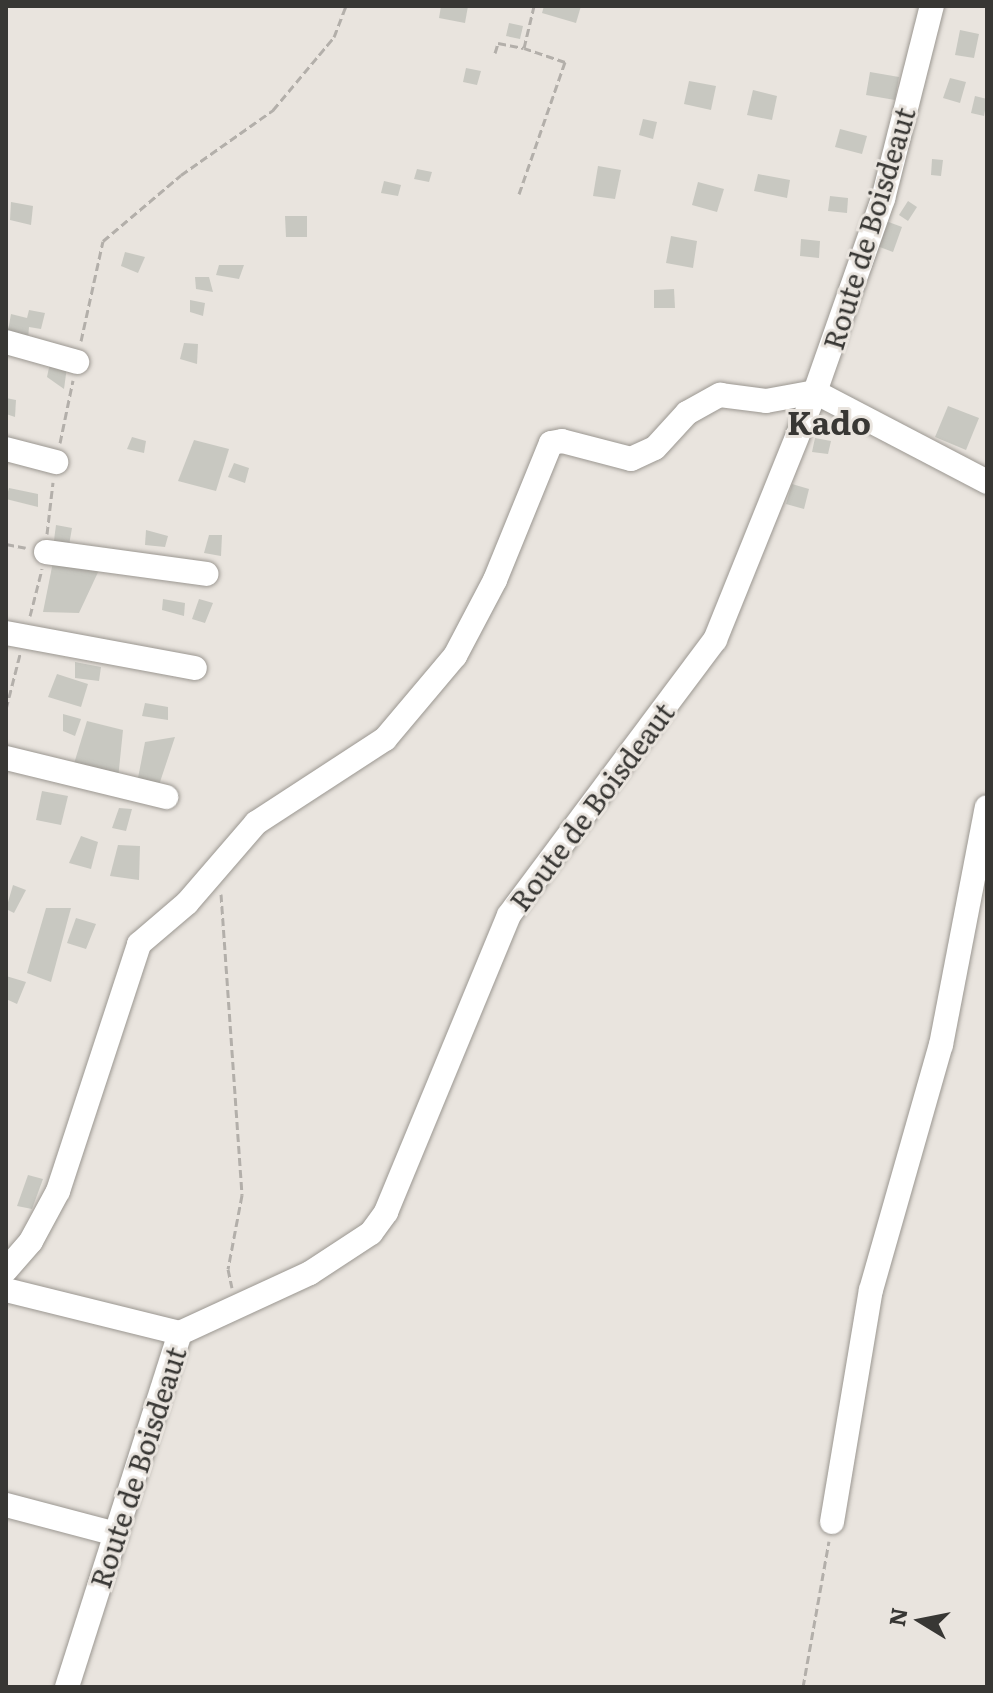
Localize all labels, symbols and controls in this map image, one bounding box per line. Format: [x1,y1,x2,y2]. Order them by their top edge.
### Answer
street label: Route de Boisdeaut [815,103,921,353]
district label: Kado [787,402,871,440]
street label: Route de Boisdeaut [502,695,680,917]
street label: Route de Boisdeaut [82,1342,192,1592]
north arrow [881,1581,961,1661]
text: N [879,1605,915,1629]

